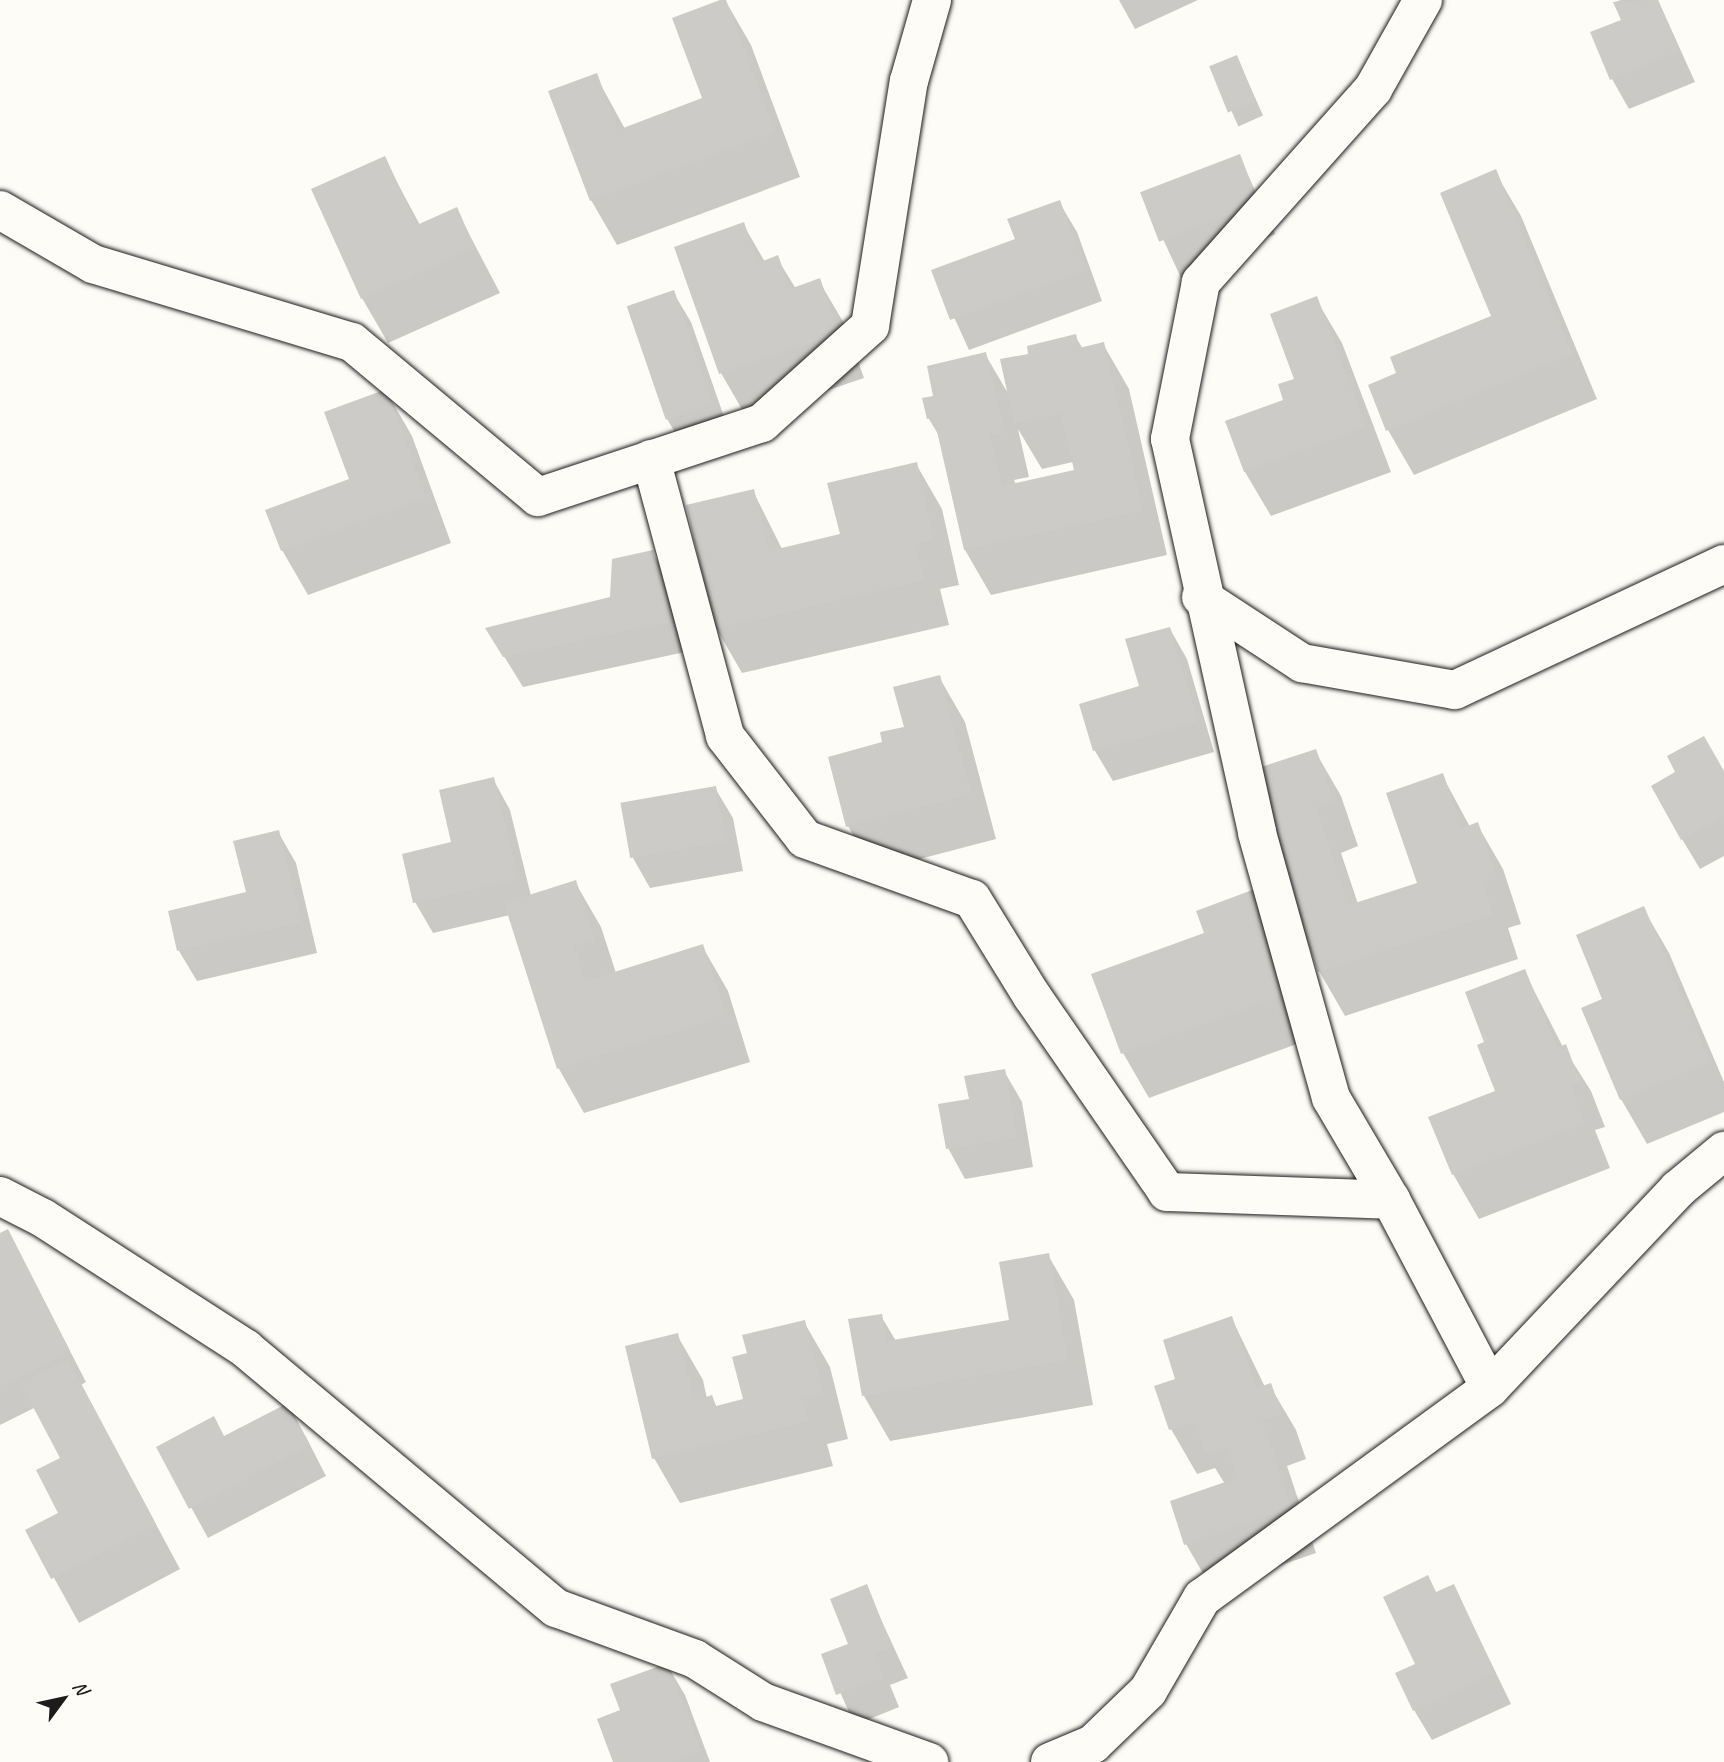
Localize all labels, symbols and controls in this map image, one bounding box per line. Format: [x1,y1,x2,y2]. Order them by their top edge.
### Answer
north arrow [28,1664,98,1734]
text: N [67,1676,94,1699]

